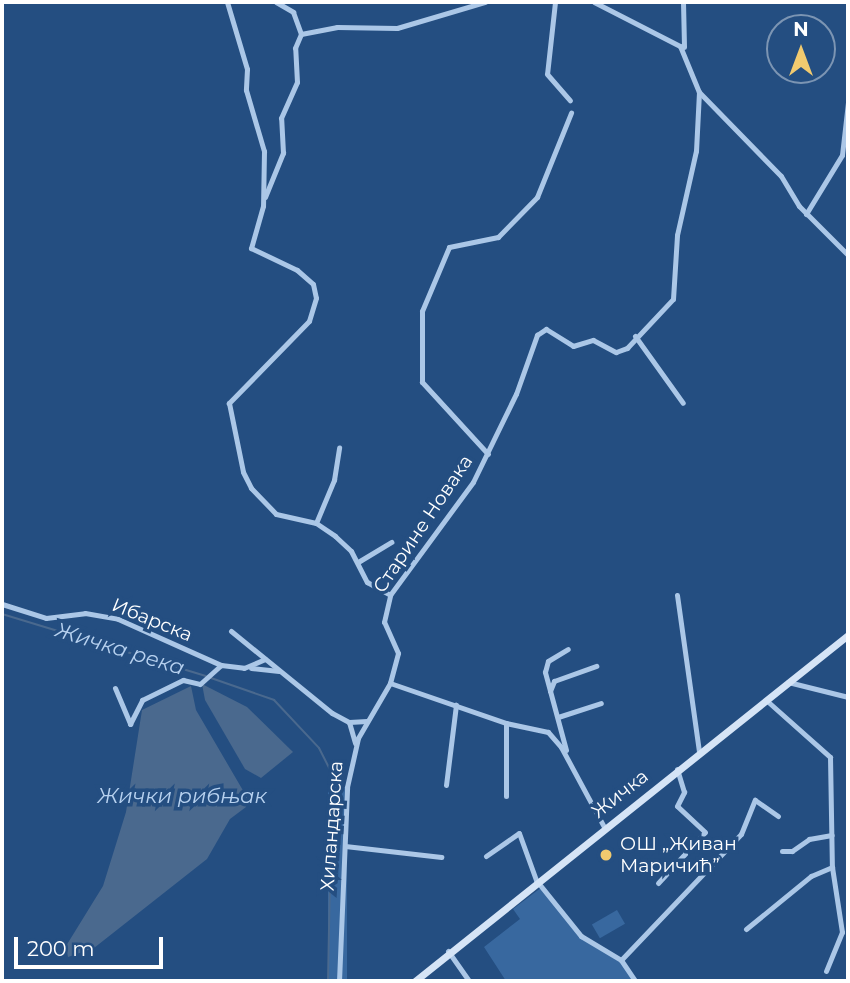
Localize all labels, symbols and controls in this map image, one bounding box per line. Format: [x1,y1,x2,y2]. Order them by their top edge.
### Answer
north arrow [766,14,836,84]
text: N [793,18,809,41]
street label: Старине Новака [368,451,478,597]
street label: Ибарска [108,594,196,646]
water label: Жичка река [52,617,188,681]
street label: Хиландарска [316,760,348,892]
street label: Жичка [587,765,653,823]
water label: Жички рибњак [97,783,267,809]
place label: ОШ „Живан Маричић” [620,833,737,877]
marker: ОШ „Живан Маричић” [598,847,614,863]
scale bar [18,923,166,967]
text: 200 m [27,936,94,961]

